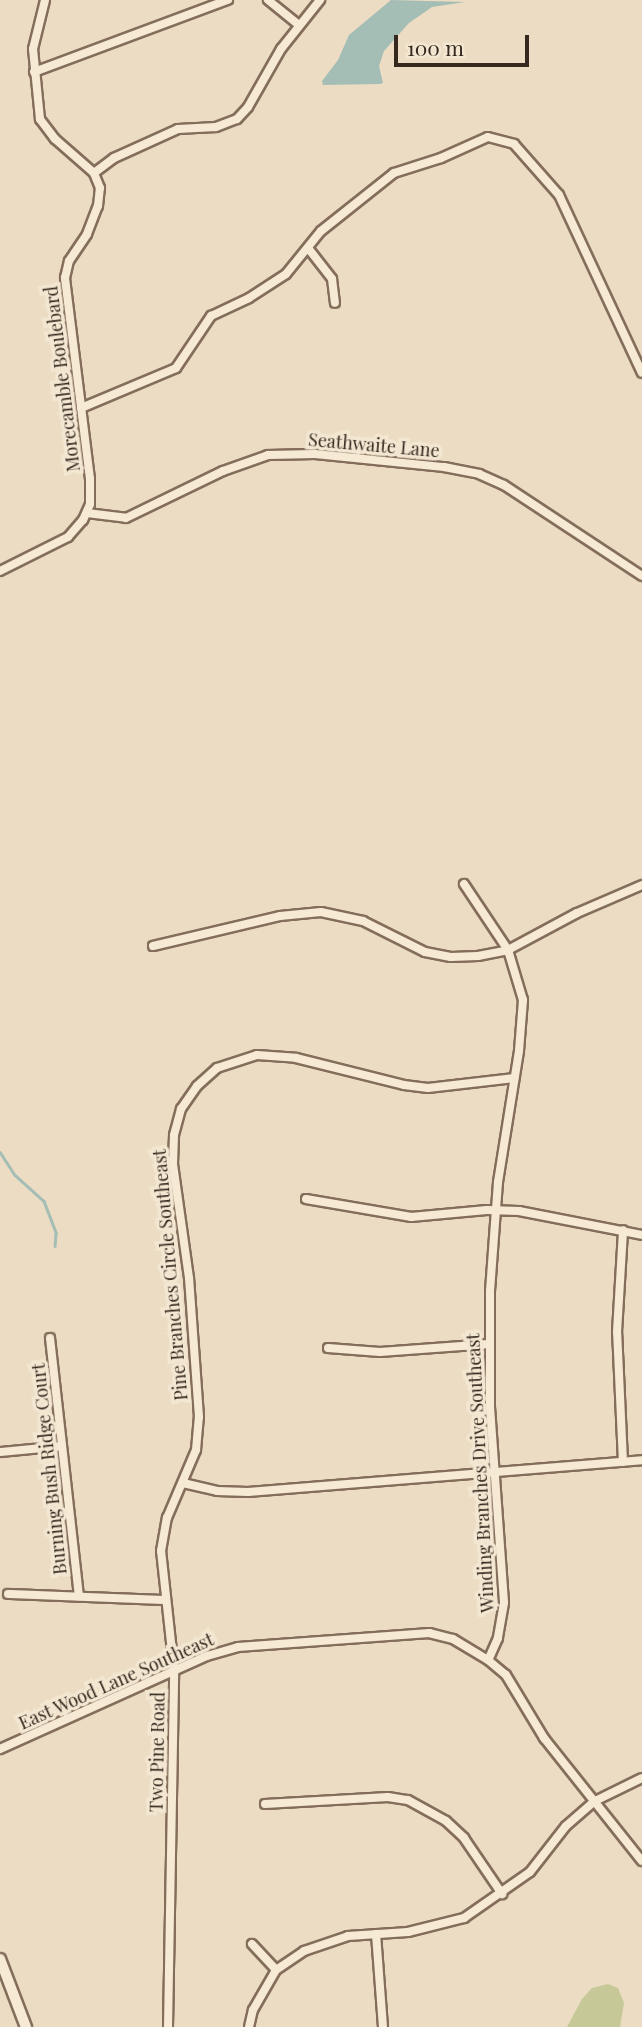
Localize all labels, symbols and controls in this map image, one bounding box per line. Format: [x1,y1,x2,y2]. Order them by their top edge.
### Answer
scale bar [397,21,532,65]
text: 100 m [407,33,464,61]
street label: Morecamble Boulebard [40,285,84,473]
street label: Seathwaite Lane [307,428,441,462]
street label: Pine Branches Circle Southeast [148,1149,192,1401]
street label: Winding Branches Drive Southeast [462,1333,498,1613]
street label: Burning Bush Ridge Court [27,1362,71,1576]
street label: East Wood Lane Southeast [15,1628,217,1734]
street label: Two Pine Road [145,1692,169,1812]

